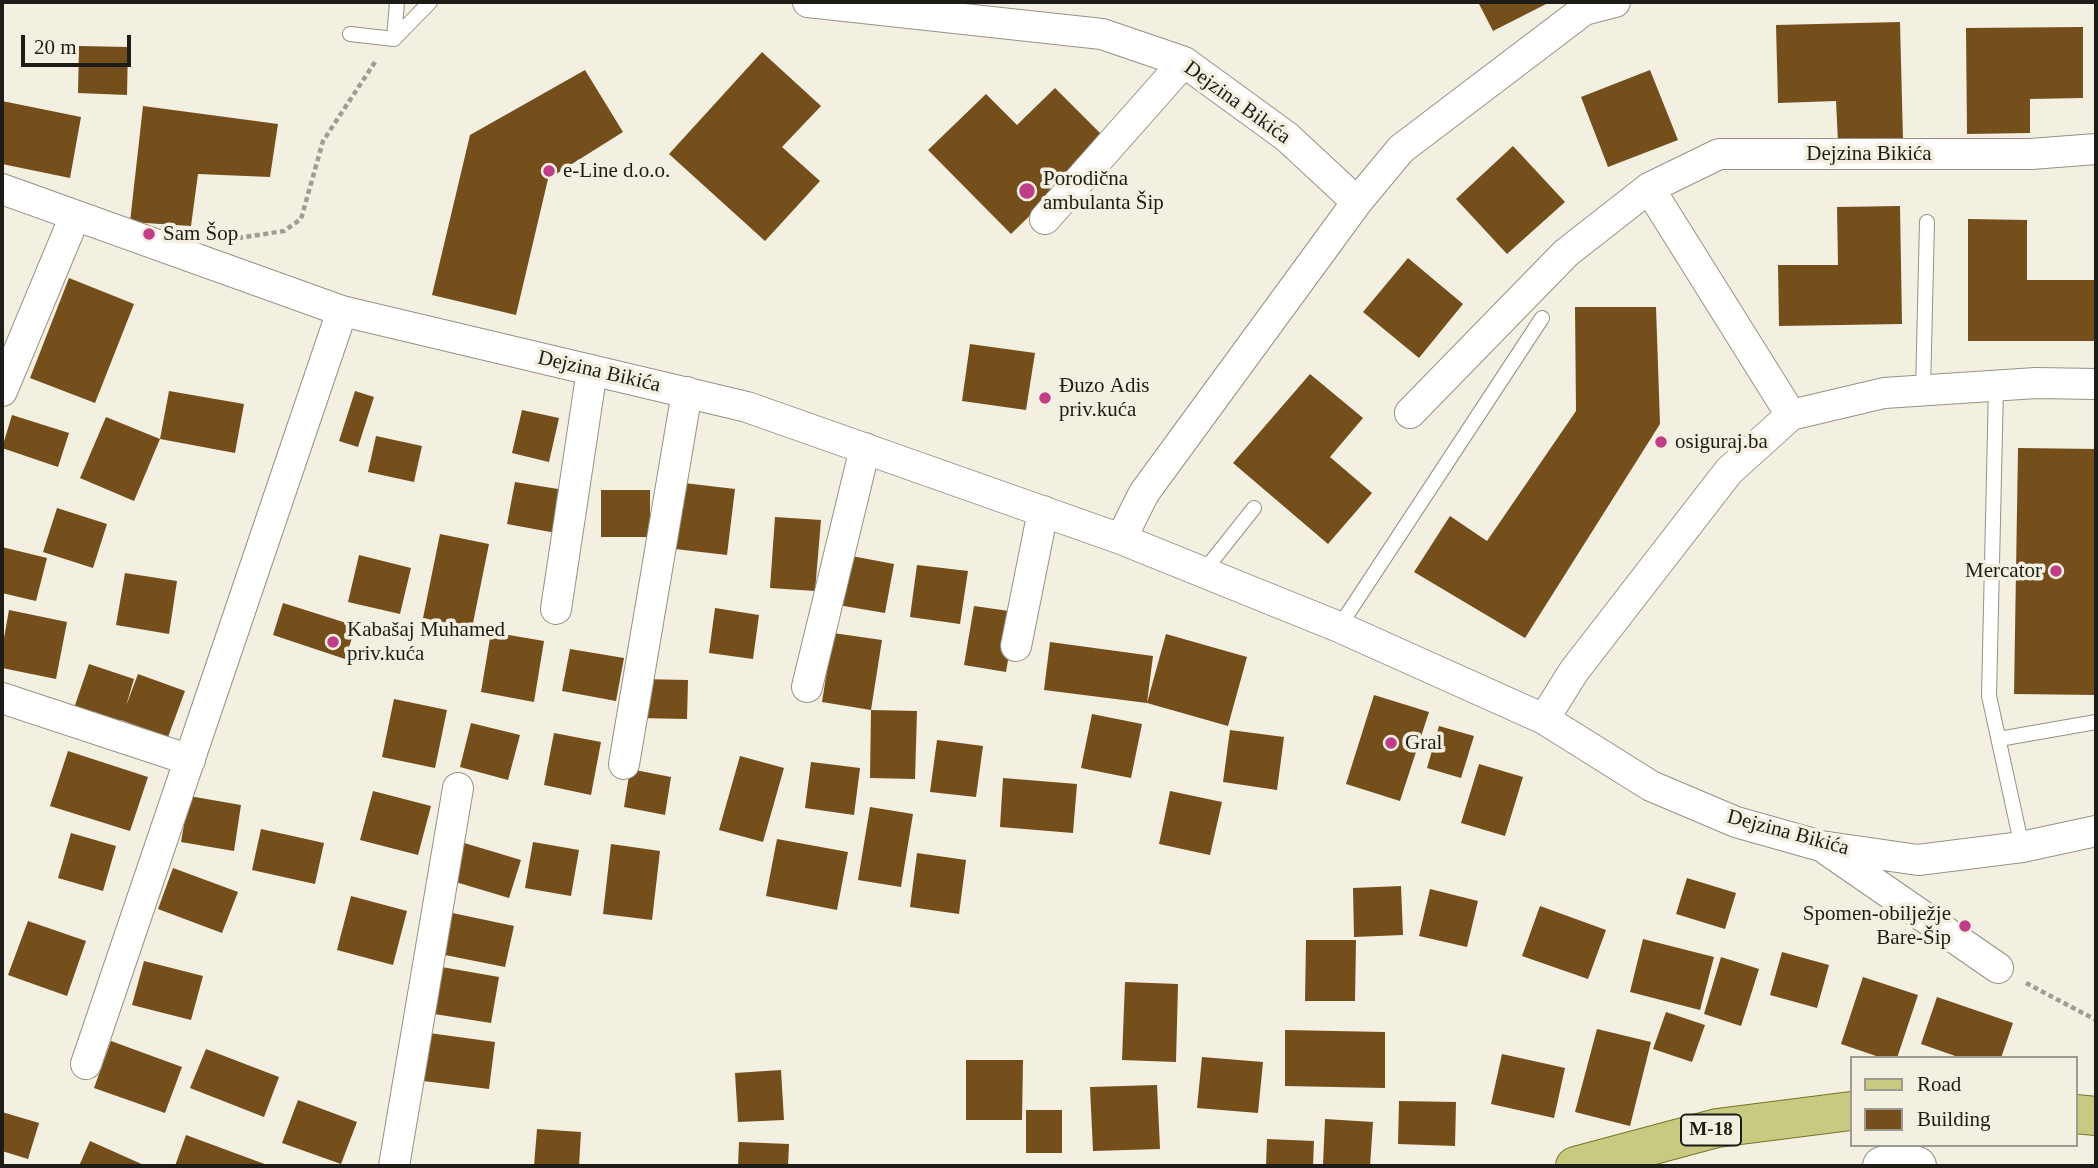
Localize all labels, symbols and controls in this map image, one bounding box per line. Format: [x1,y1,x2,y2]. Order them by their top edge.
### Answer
scale bar [24,21,135,65]
text: 20 m [34,35,77,59]
street label: Dejzina Bikića [1179,56,1295,150]
street label: Dejzina Bikića [1806,141,1932,167]
place label: e-Line d.o.o. [563,158,670,184]
marker: e-Line d.o.o. [541,163,557,179]
place label: Porodična ambulanta Šip [1043,166,1164,216]
marker: Porodična ambulanta Šip [1017,181,1037,201]
place label: Sam Šop [163,221,238,247]
marker: Sam Šop [141,226,157,242]
street label: Dejzina Bikića [535,346,663,398]
place label: Đuzo Adis priv.kuća [1059,373,1149,423]
marker: Đuzo Adis priv.kuća [1037,390,1053,406]
place label: osiguraj.ba [1675,429,1768,455]
marker: osiguraj.ba [1653,434,1669,450]
place label: Mercator [1965,558,2042,584]
marker: Mercator [2048,563,2064,579]
place label: Kabašaj Muhamed priv.kuća [347,617,505,667]
marker: Kabašaj Muhamed priv.kuća [325,634,341,650]
place label: Gral [1405,730,1442,756]
marker: Gral [1383,735,1399,751]
street label: Dejzina Bikića [1724,805,1852,861]
place label: Spomen-obilježje Bare-Šip [1803,901,1951,951]
marker: Spomen-obilježje Bare-Šip [1957,918,1973,934]
legend [1850,1056,2077,1147]
text: Road [1917,1072,1961,1096]
text: Building [1917,1107,1991,1131]
road number: M-18 [1681,1114,1741,1146]

